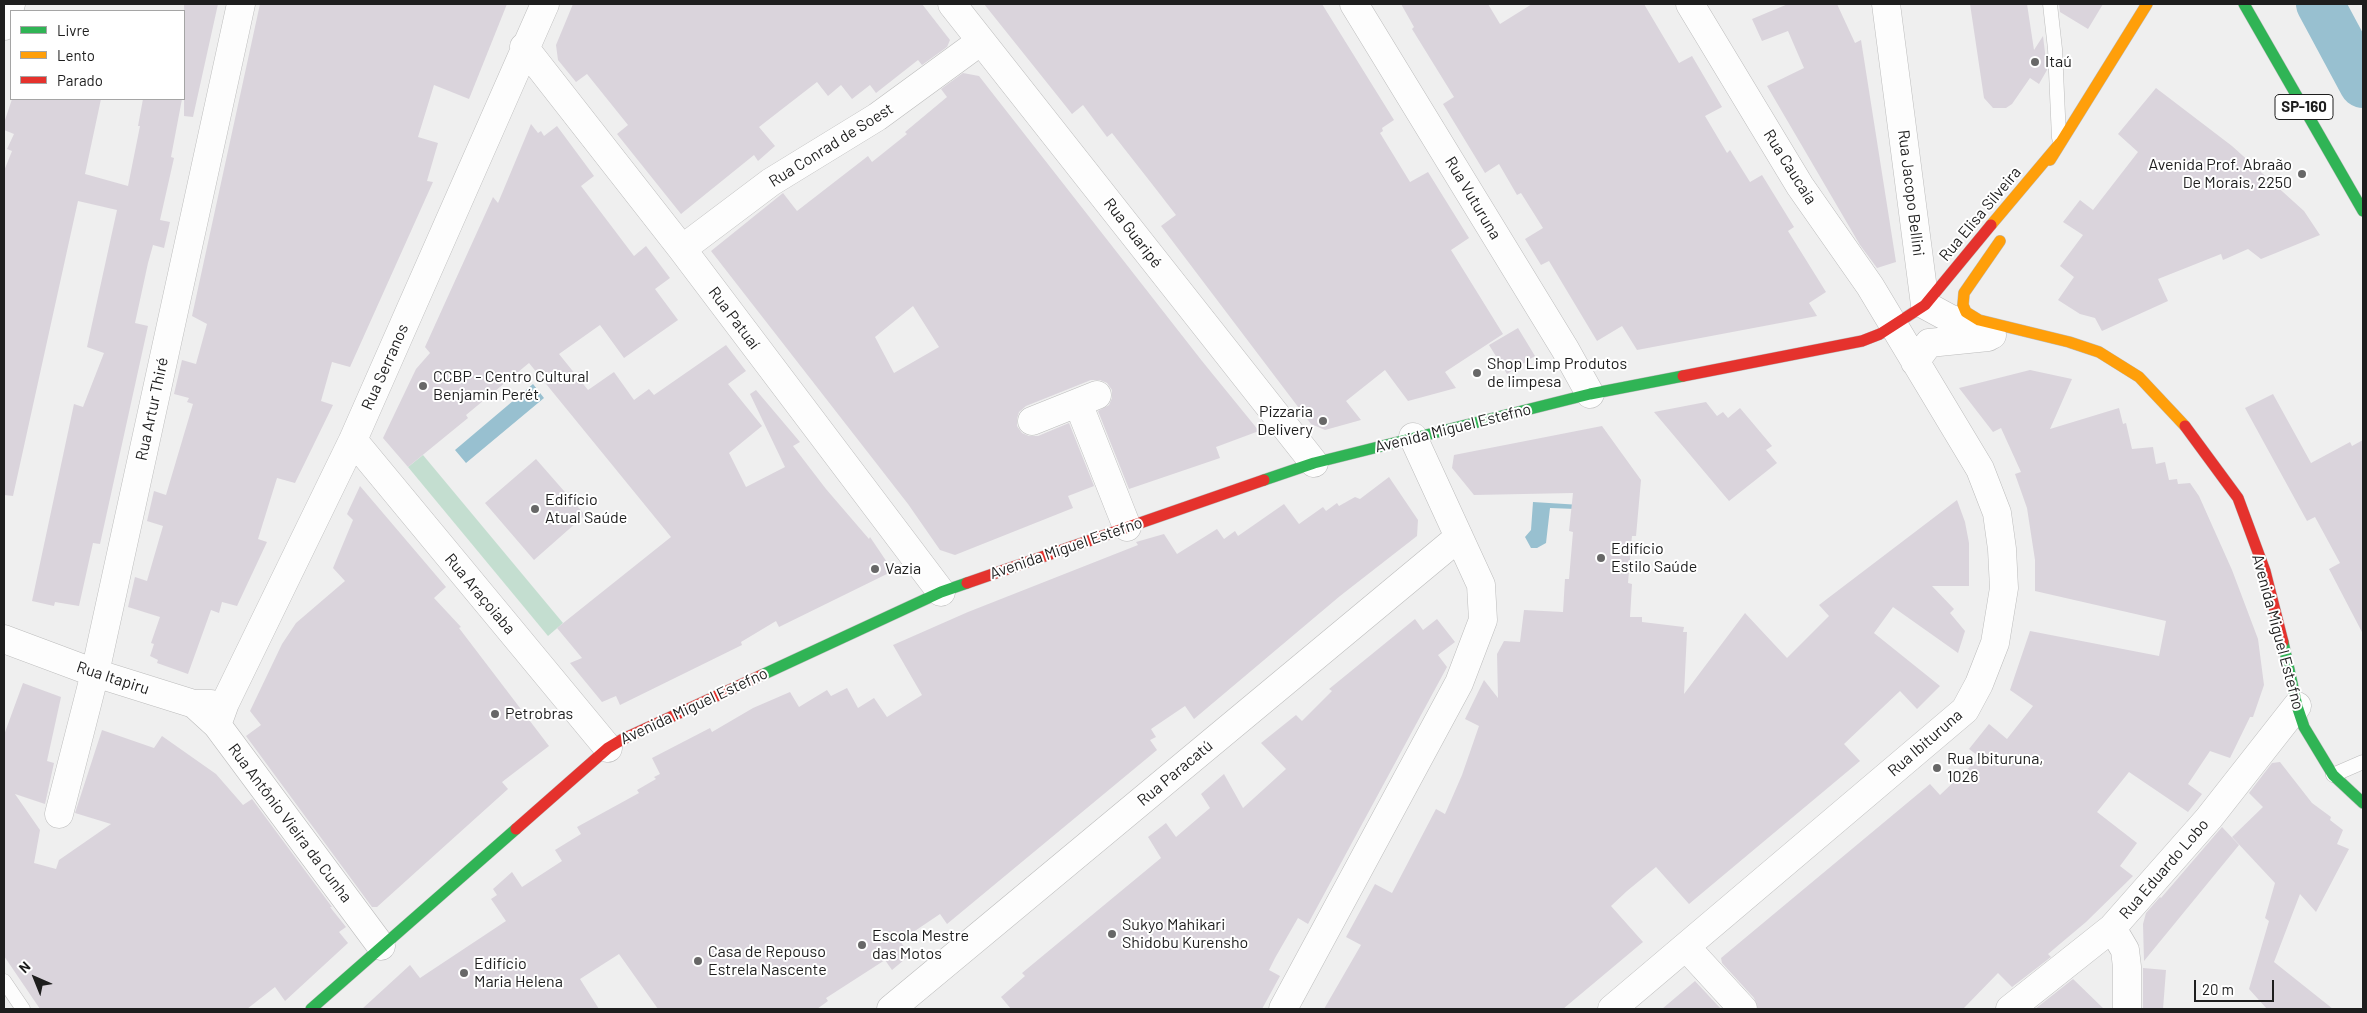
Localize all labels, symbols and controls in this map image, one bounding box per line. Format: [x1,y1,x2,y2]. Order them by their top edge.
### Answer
legend [10,10,185,100]
text: Livre [57,21,90,39]
text: Lento [57,46,95,64]
place label: Itaú [2045,52,2072,72]
marker: Itaú [2029,56,2041,68]
text: Parado [57,71,103,89]
road number: SP-160 [2275,94,2333,120]
street label: Rua Conrad de Soest [765,99,897,191]
street label: Rua Caucaia [1759,126,1821,208]
street label: Rua Jacopo Bellini [1894,129,1928,257]
street label: Rua Vuturuna [1441,153,1505,243]
place label: Avenida Prof. Abraão De Morais, 2250 [2148,155,2292,193]
street label: Rua Elisa Silveira [1935,163,2025,265]
marker: Avenida Prof. Abraão De Morais, 2250 [2296,168,2308,180]
street label: Rua Guaripé [1100,194,1166,272]
street label: Rua Patuaí [704,283,764,353]
street label: Rua Serranos [357,321,413,413]
place label: Shop Limp Produtos de limpesa [1487,354,1627,392]
street label: Rua Artur Thiré [132,356,172,462]
place label: CCBP - Centro Cultural Benjamin Perét [433,367,589,405]
marker: Shop Limp Produtos de limpesa [1471,367,1483,379]
marker: CCBP - Centro Cultural Benjamin Perét [417,380,429,392]
street label: Avenida Miguel Estefno [1373,399,1533,457]
place label: Pizzaria Delivery [1257,402,1313,440]
marker: Pizzaria Delivery [1317,415,1329,427]
place label: Edifício Atual Saúde [545,490,627,528]
marker: Edifício Atual Saúde [529,503,541,515]
street label: Avenida Miguel Estefno [987,513,1145,583]
place label: Edifício Estilo Saúde [1611,539,1697,577]
street label: Rua Araçoiaba [441,550,519,638]
marker: Edifício Estilo Saúde [1595,552,1607,564]
street label: Avenida Miguel Estefno [2248,552,2308,712]
place label: Vazia [885,559,921,579]
marker: Vazia [869,563,881,575]
street label: Rua Itapiru [74,657,152,699]
street label: Avenida Miguel Estefno [617,663,771,749]
place label: Petrobras [505,704,573,724]
street label: Rua Ibituruna [1884,705,1966,781]
marker: Petrobras [489,708,501,720]
street label: Rua Paracatú [1134,736,1216,810]
street label: Rua Antônio Vieira da Cunha [224,740,356,906]
place label: Rua Ibituruna, 1026 [1947,749,2044,787]
marker: Rua Ibituruna, 1026 [1931,762,1943,774]
street label: Rua Eduardo Lobo [2115,815,2213,923]
place label: Sukyo Mahikari Shidobu Kurensho [1122,915,1248,953]
place label: Escola Mestre das Motos [872,926,969,964]
marker: Sukyo Mahikari Shidobu Kurensho [1106,928,1118,940]
marker: Escola Mestre das Motos [856,939,868,951]
place label: Casa de Repouso Estrela Nascente [708,942,827,980]
north arrow [10,953,60,1003]
place label: Edifício Maria Helena [474,954,563,992]
marker: Casa de Repouso Estrela Nascente [692,955,704,967]
text: N [15,958,33,976]
marker: Edifício Maria Helena [458,967,470,979]
scale bar [2197,970,2277,1002]
text: 20 m [2202,980,2234,998]

